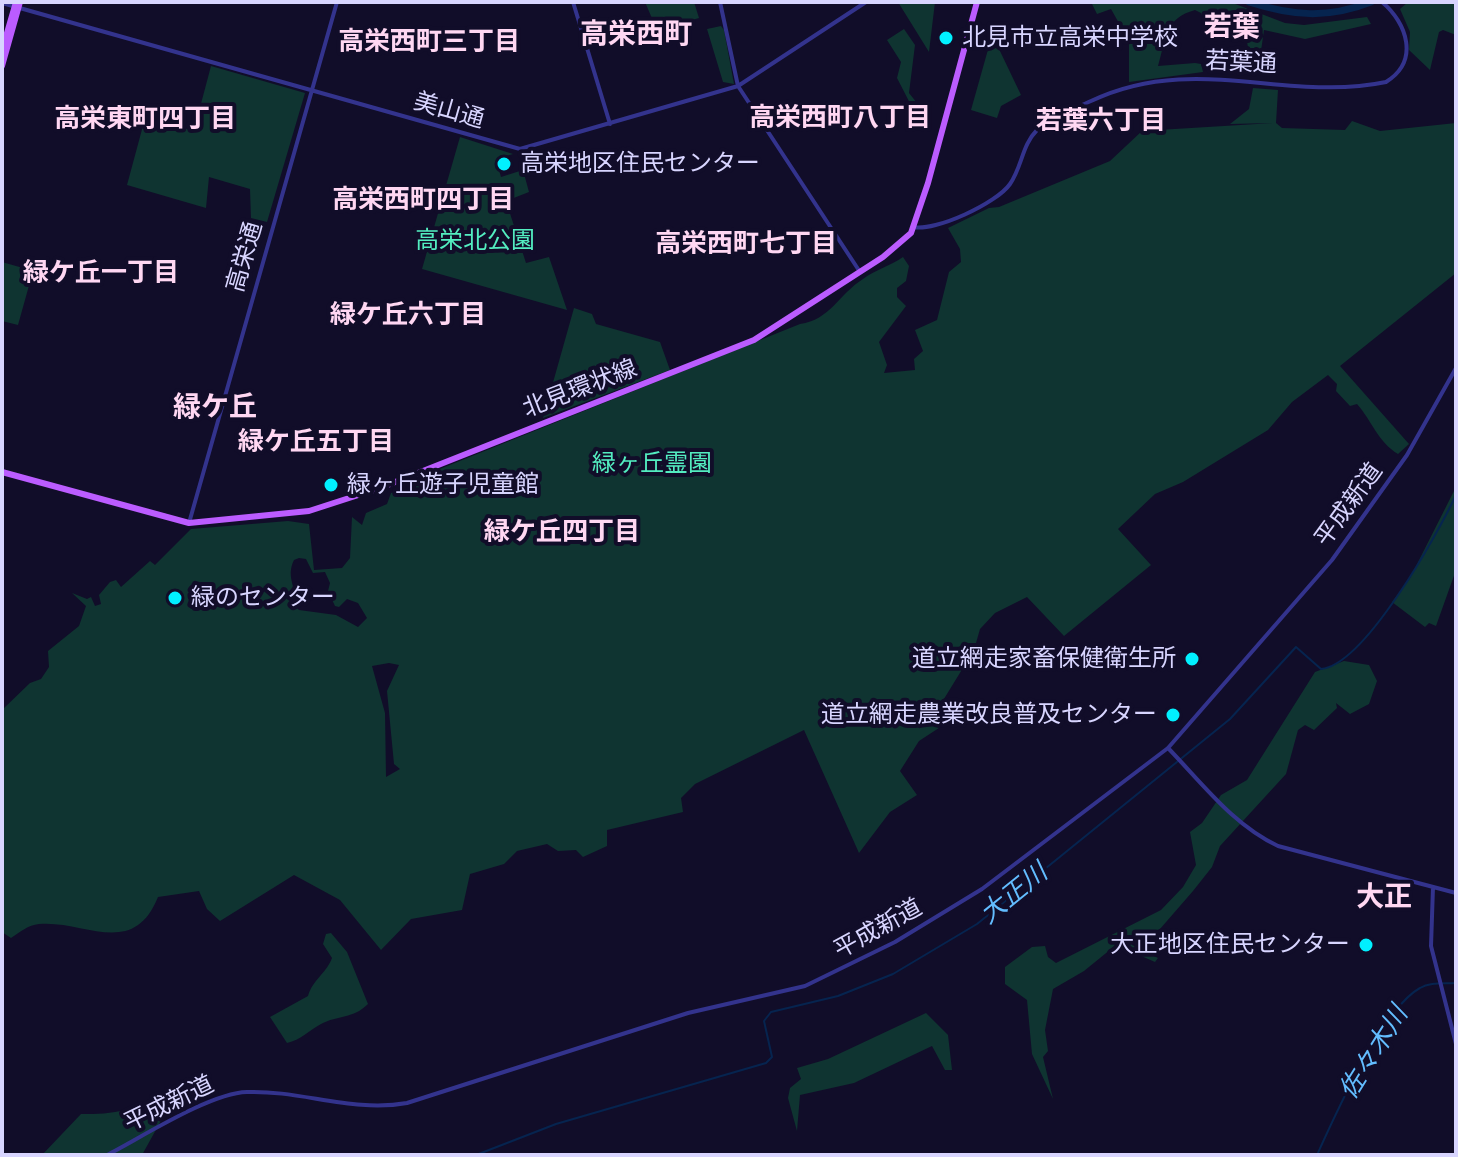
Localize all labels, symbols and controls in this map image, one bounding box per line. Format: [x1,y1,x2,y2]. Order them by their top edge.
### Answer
district label: 若葉 [1204,11,1260,45]
district label: 高栄西町 [580,18,692,52]
place label: 北見市立高栄中学校 [962,24,1178,52]
district label: 高栄西町三丁目 [338,26,520,58]
marker: 北見市立高栄中学校 [937,29,955,47]
street label: 若葉通 [1204,47,1278,79]
street label: 美山通 [410,87,488,135]
district label: 高栄西町八丁目 [749,102,931,134]
district label: 高栄東町四丁目 [54,103,236,135]
district label: 若葉六丁目 [1036,105,1166,137]
place label: 高栄地区住民センター [520,150,760,178]
marker: 高栄地区住民センター [495,155,513,173]
district label: 高栄西町四丁目 [332,184,514,216]
street label: 高栄通 [221,218,269,296]
park label: 高栄北公園 [415,227,535,255]
district label: 高栄西町七丁目 [655,228,837,260]
district label: 緑ケ丘一丁目 [23,257,179,289]
district label: 緑ケ丘六丁目 [330,299,486,331]
street label: 北見環状線 [519,354,641,424]
district label: 緑ケ丘 [173,391,257,425]
district label: 緑ケ丘五丁目 [238,426,394,458]
park label: 緑ヶ丘霊園 [592,450,712,478]
street label: 平成新道 [1309,458,1389,552]
place label: 緑ヶ丘遊子児童館 [347,471,539,499]
marker: 緑ヶ丘遊子児童館 [322,476,340,494]
district label: 緑ケ丘四丁目 [484,516,640,548]
place label: 緑のセンター [191,584,335,612]
marker: 緑のセンター [166,589,184,607]
place label: 道立網走家畜保健衛生所 [912,645,1176,673]
marker: 道立網走家畜保健衛生所 [1183,650,1201,668]
place label: 道立網走農業改良普及センター [821,701,1157,729]
marker: 道立網走農業改良普及センター [1164,706,1182,724]
water label: 大正川 [974,857,1054,931]
district label: 大正 [1356,881,1412,915]
street label: 平成新道 [829,893,927,965]
place label: 大正地区住民センター [1110,931,1350,959]
marker: 大正地区住民センター [1357,936,1375,954]
water label: 佐々木川 [1333,1001,1415,1105]
street label: 平成新道 [120,1070,218,1138]

